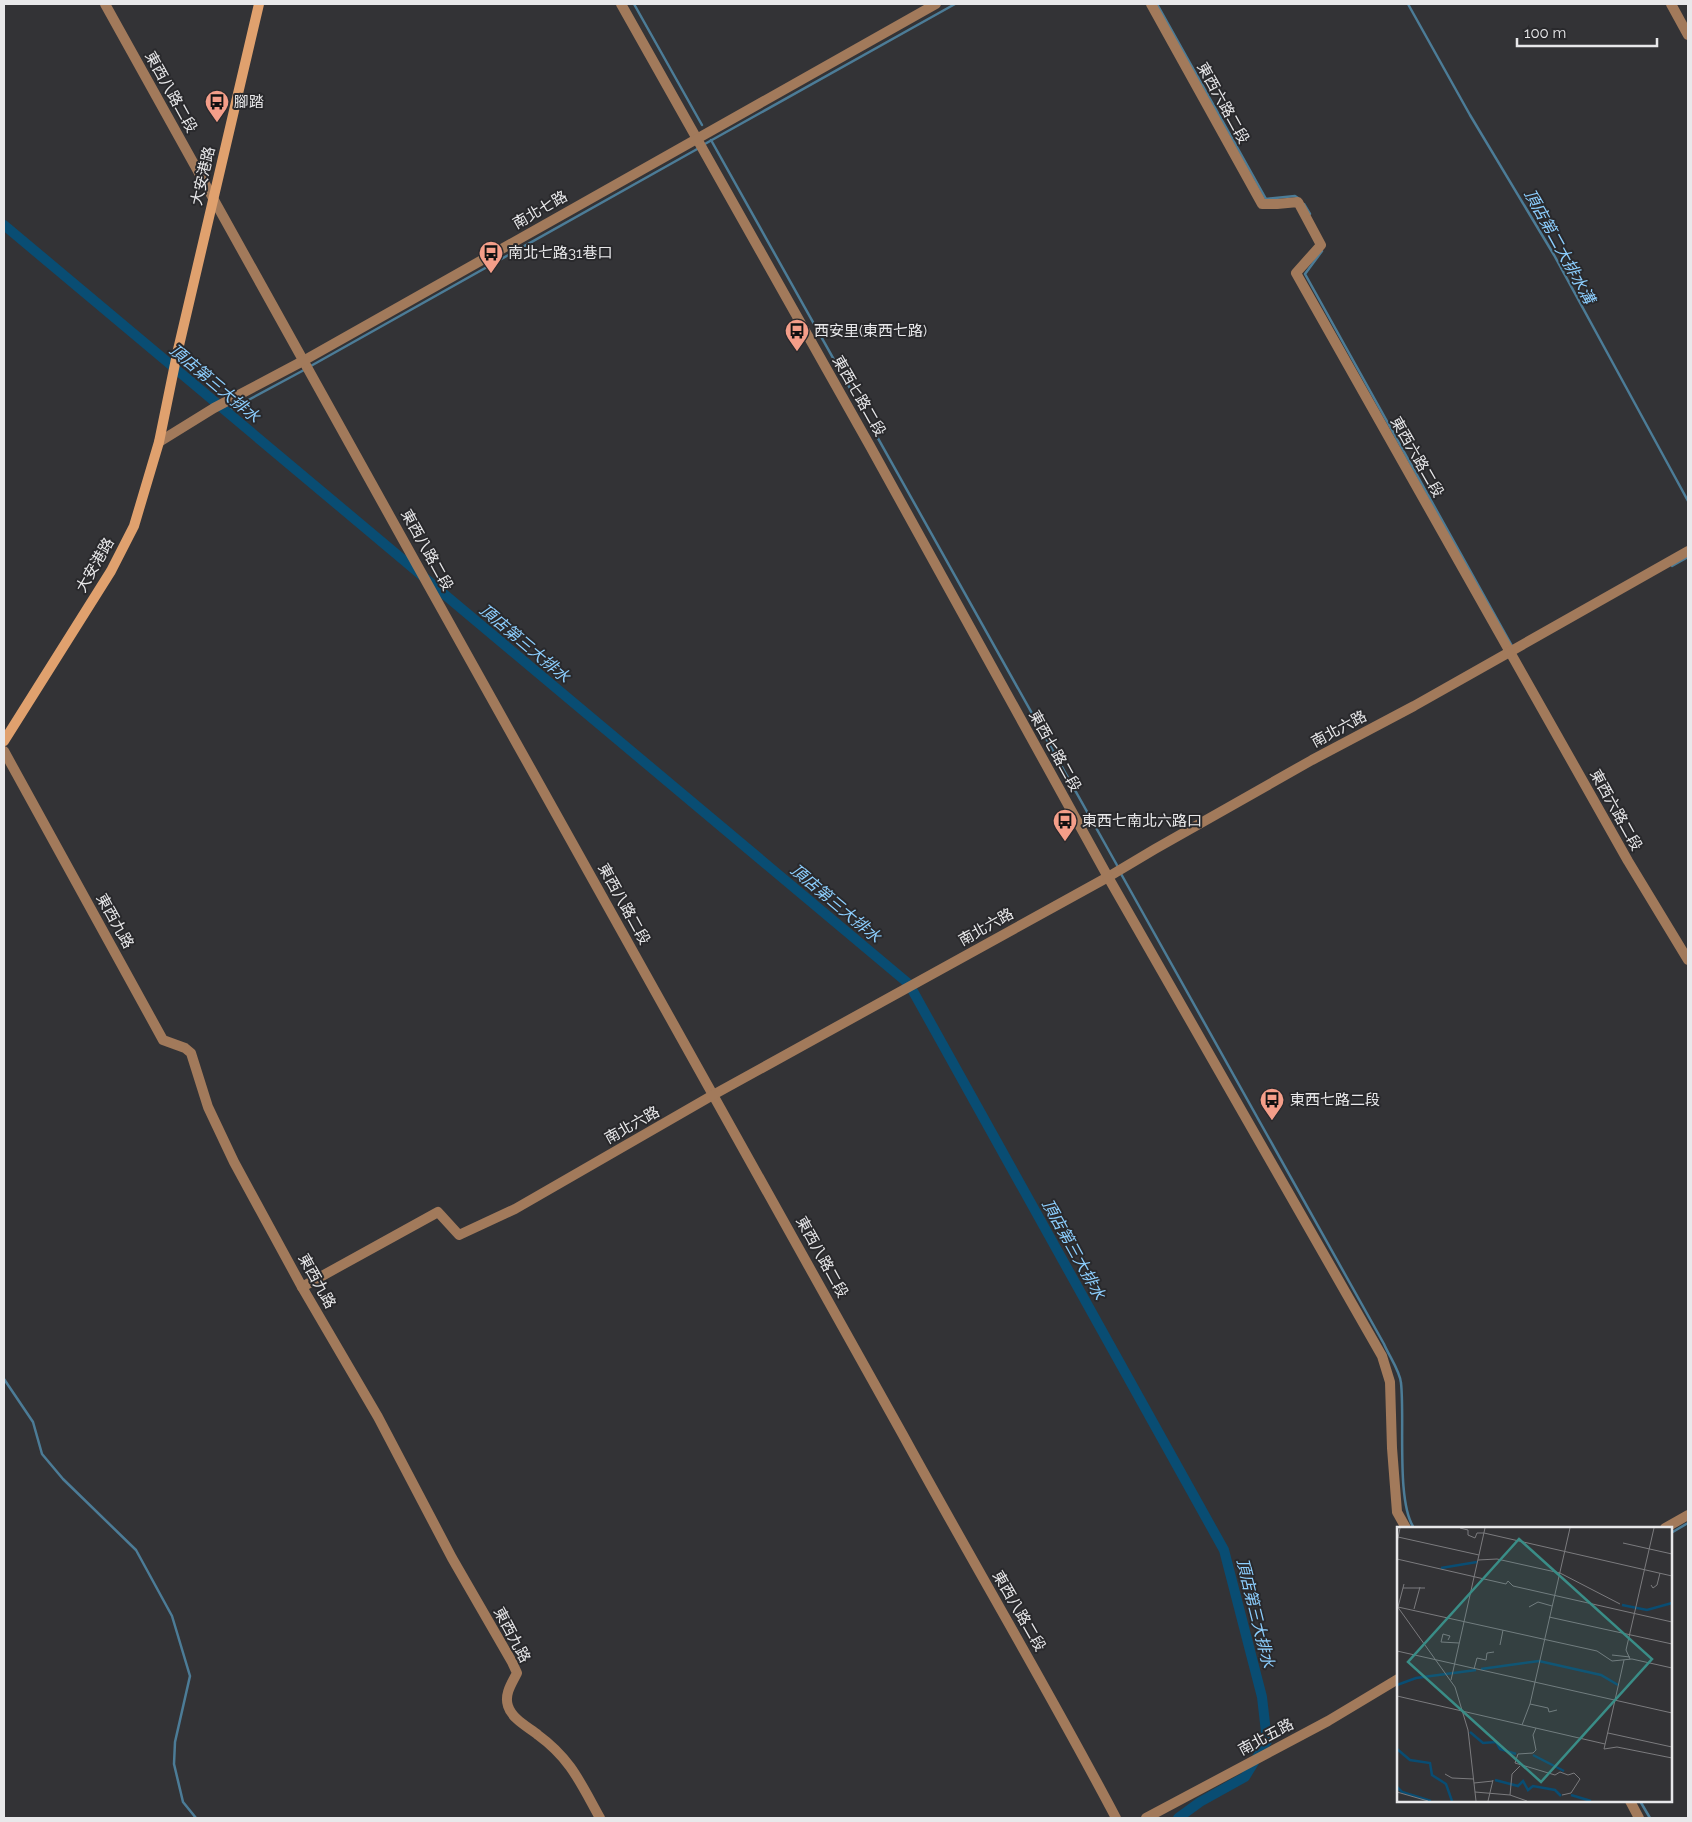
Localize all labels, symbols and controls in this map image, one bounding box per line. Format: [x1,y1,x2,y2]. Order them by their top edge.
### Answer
scale bar [1517,15,1657,47]
text: 100 m [1524,24,1566,42]
street label: 東西八路二段 [141,48,201,136]
street label: 東西六路二段 [1193,59,1253,147]
bus stop icon: 腳踏 [204,89,230,123]
place label: 腳踏 [234,93,264,111]
street label: 大安港路 [187,145,219,207]
water label: 頂店第二大排水溝 [1520,186,1600,309]
street label: 南北七路 [510,187,570,233]
bus stop icon: 南北七路31巷口 [478,240,504,274]
place label: 南北七路31巷口 [508,244,612,262]
bus stop icon: 西安里(東西七路) [784,318,810,352]
place label: 西安里(東西七路) [814,322,927,340]
water label: 頂店第三大排水 [166,340,264,427]
street label: 東西七路二段 [829,353,889,439]
street label: 東西六路二段 [1387,414,1447,500]
street label: 東西八路二段 [397,506,457,594]
street label: 大安港路 [72,535,118,595]
water label: 頂店第三大排水 [476,600,574,687]
street label: 東西七路二段 [1025,707,1085,795]
street label: 南北六路 [1308,707,1370,751]
street label: 東西六路二段 [1586,766,1646,854]
bus stop icon: 東西七南北六路口 [1052,808,1078,842]
place label: 東西七南北六路口 [1082,812,1202,830]
street label: 東西八路二段 [594,860,654,948]
water label: 頂店第三大排水 [787,860,885,947]
street label: 東西九路 [93,890,137,952]
street label: 南北六路 [955,905,1017,949]
bus stop icon: 東西七路二段 [1259,1087,1285,1121]
place label: 東西七路二段 [1290,1091,1380,1109]
street label: 南北六路 [601,1103,663,1147]
water label: 頂店第三大排水 [1038,1196,1110,1304]
street label: 東西八路二段 [792,1213,852,1301]
street label: 東西九路 [295,1250,339,1312]
inset map [1397,1527,1672,1802]
water label: 頂店第三大排水 [1233,1556,1279,1671]
street label: 東西八路二段 [989,1568,1049,1654]
street label: 東西九路 [490,1604,534,1666]
street label: 南北五路 [1235,1715,1297,1759]

